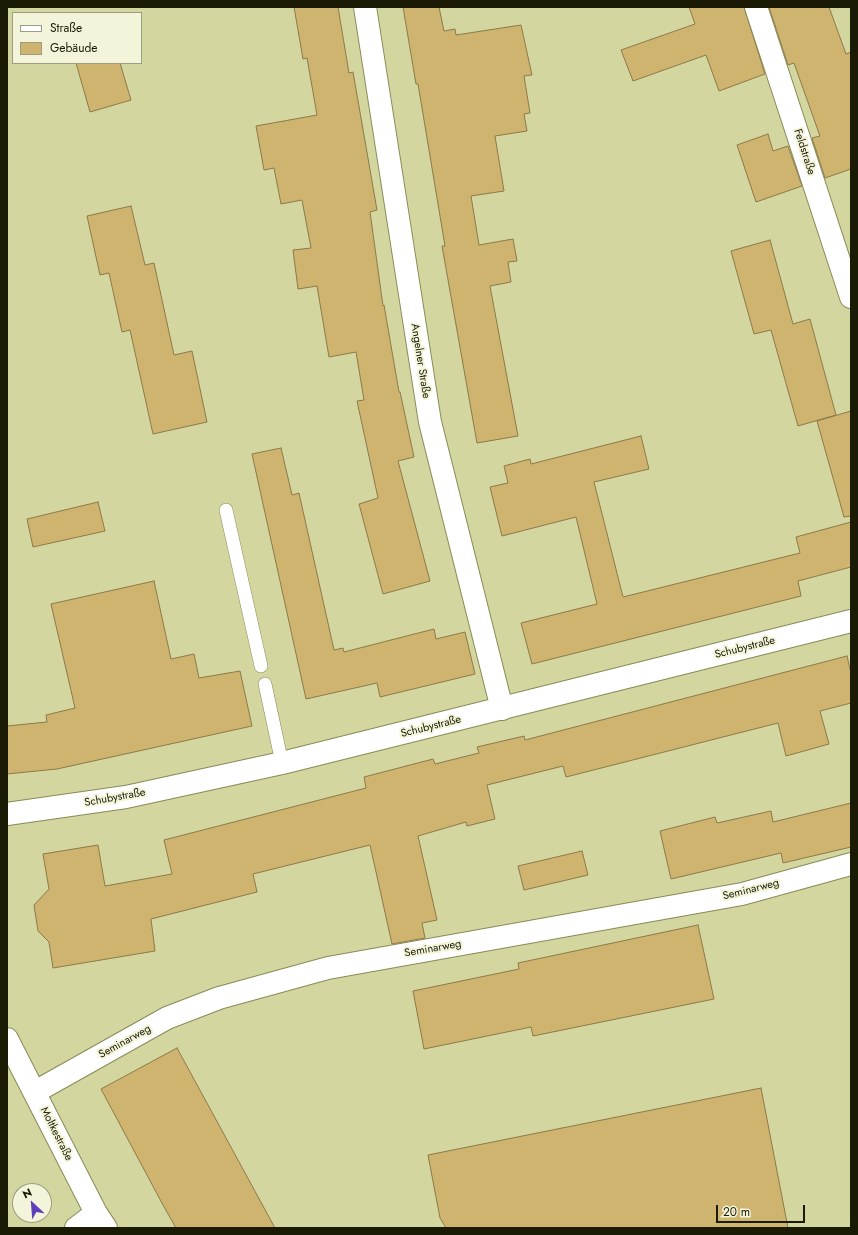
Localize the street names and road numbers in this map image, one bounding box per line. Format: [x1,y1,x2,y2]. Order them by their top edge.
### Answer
street label: Feldstraße [790,127,818,177]
street label: Angelner Straße [408,323,432,399]
street label: Schubystraße [713,634,777,662]
street label: Schubystraße [399,713,463,741]
street label: Schubystraße [83,786,147,810]
street label: Seminarweg [721,877,781,903]
street label: Seminarweg [404,938,462,960]
street label: Seminarweg [97,1022,153,1062]
street label: Moltkestraße [37,1105,75,1163]

